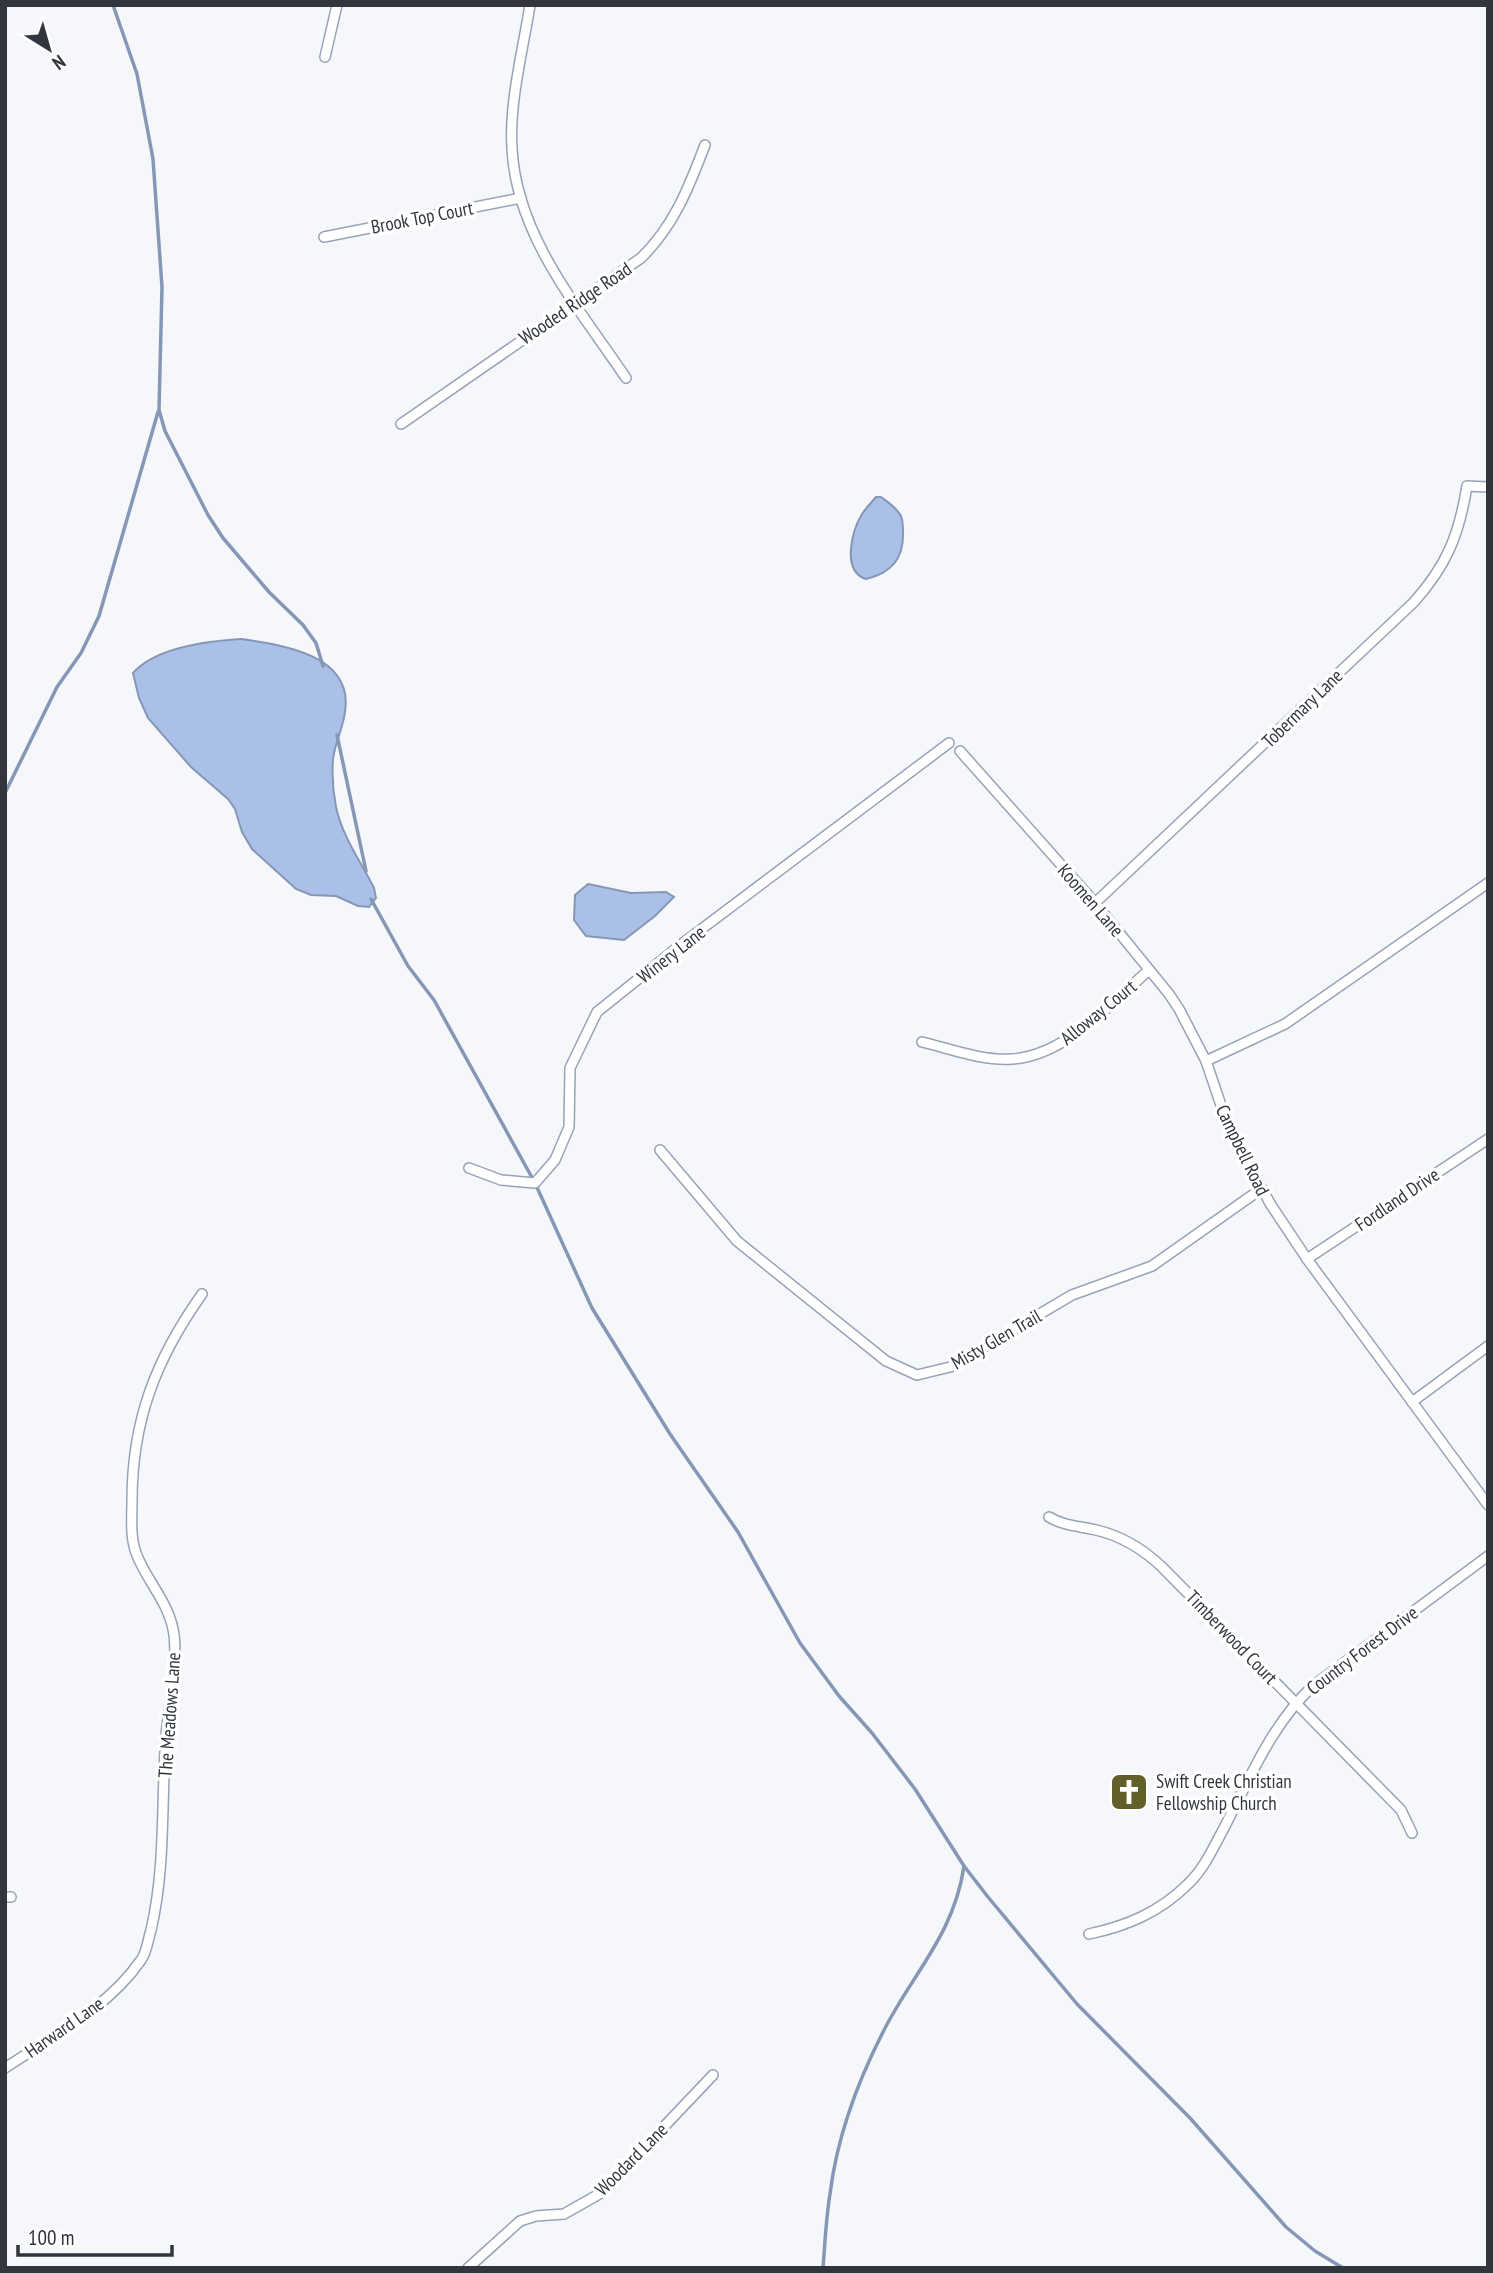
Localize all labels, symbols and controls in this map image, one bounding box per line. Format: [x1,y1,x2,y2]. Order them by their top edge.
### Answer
north arrow [14,14,84,84]
text: N [48,50,71,75]
street label: Brook Top Court [369,195,476,239]
street label: Wooded Ridge Road [514,256,636,350]
street label: Tobermary Lane [1257,663,1348,752]
street label: Koomen Lane [1053,859,1129,942]
street label: Winery Lane [632,920,710,988]
street label: Alloway Court [1055,974,1141,1050]
street label: Campbell Road [1211,1101,1275,1199]
street label: Fordland Drive [1350,1162,1444,1236]
street label: Misty Glen Trail [947,1303,1046,1374]
street label: Timberwood Court [1181,1585,1283,1690]
street label: Country Forest Drive [1302,1600,1423,1700]
street label: The Meadows Lane [153,1651,185,1778]
place label: Swift Creek Christian Fellowship Church [1156,1769,1292,1815]
church icon: Swift Creek Christian Fellowship Church [1108,1771,1150,1813]
street label: Harward Lane [20,1991,108,2063]
street label: Woodard Lane [590,2117,673,2200]
scale bar [18,2214,172,2258]
text: 100 m [28,2224,74,2251]

